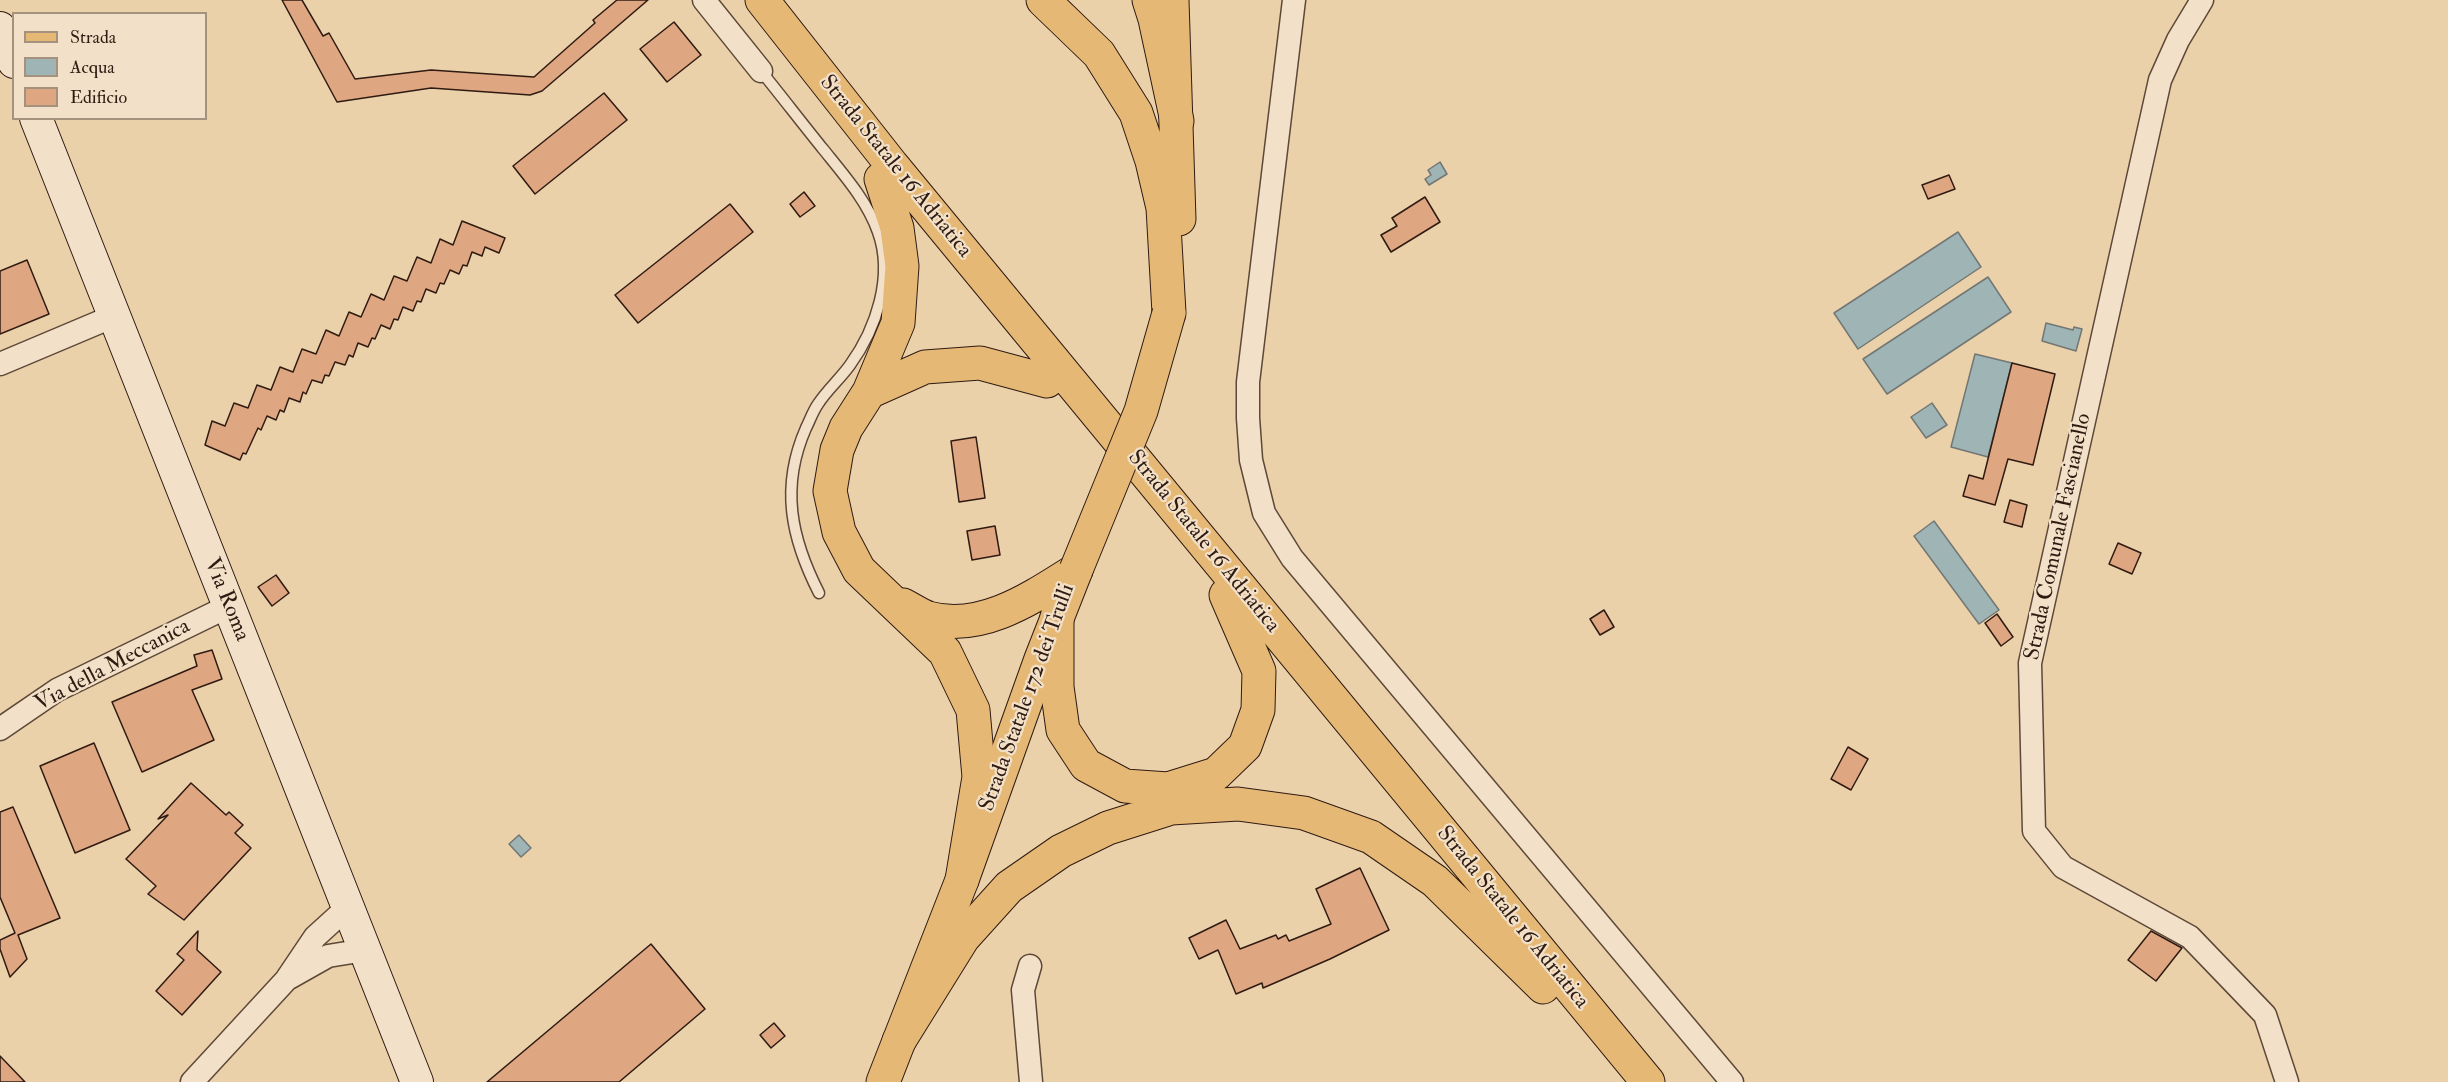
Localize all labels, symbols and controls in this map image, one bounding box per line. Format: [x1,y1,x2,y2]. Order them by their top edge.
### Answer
legend [12,12,207,120]
text: Strada [70,26,116,49]
text: Acqua [70,56,115,79]
street label: Strada Statale 16 Adriatica [813,70,977,264]
text: Edificio [70,86,127,109]
street label: Strada Comunale Fascianello [2020,411,2098,663]
street label: Strada Statale 16 Adriatica [1121,445,1285,639]
street label: Via Roma [197,555,255,645]
street label: Strada Statale 172 dei Trulli [975,581,1081,815]
street label: Via della Meccanica [31,614,195,718]
street label: Strada Statale 16 Adriatica [1430,821,1594,1015]

